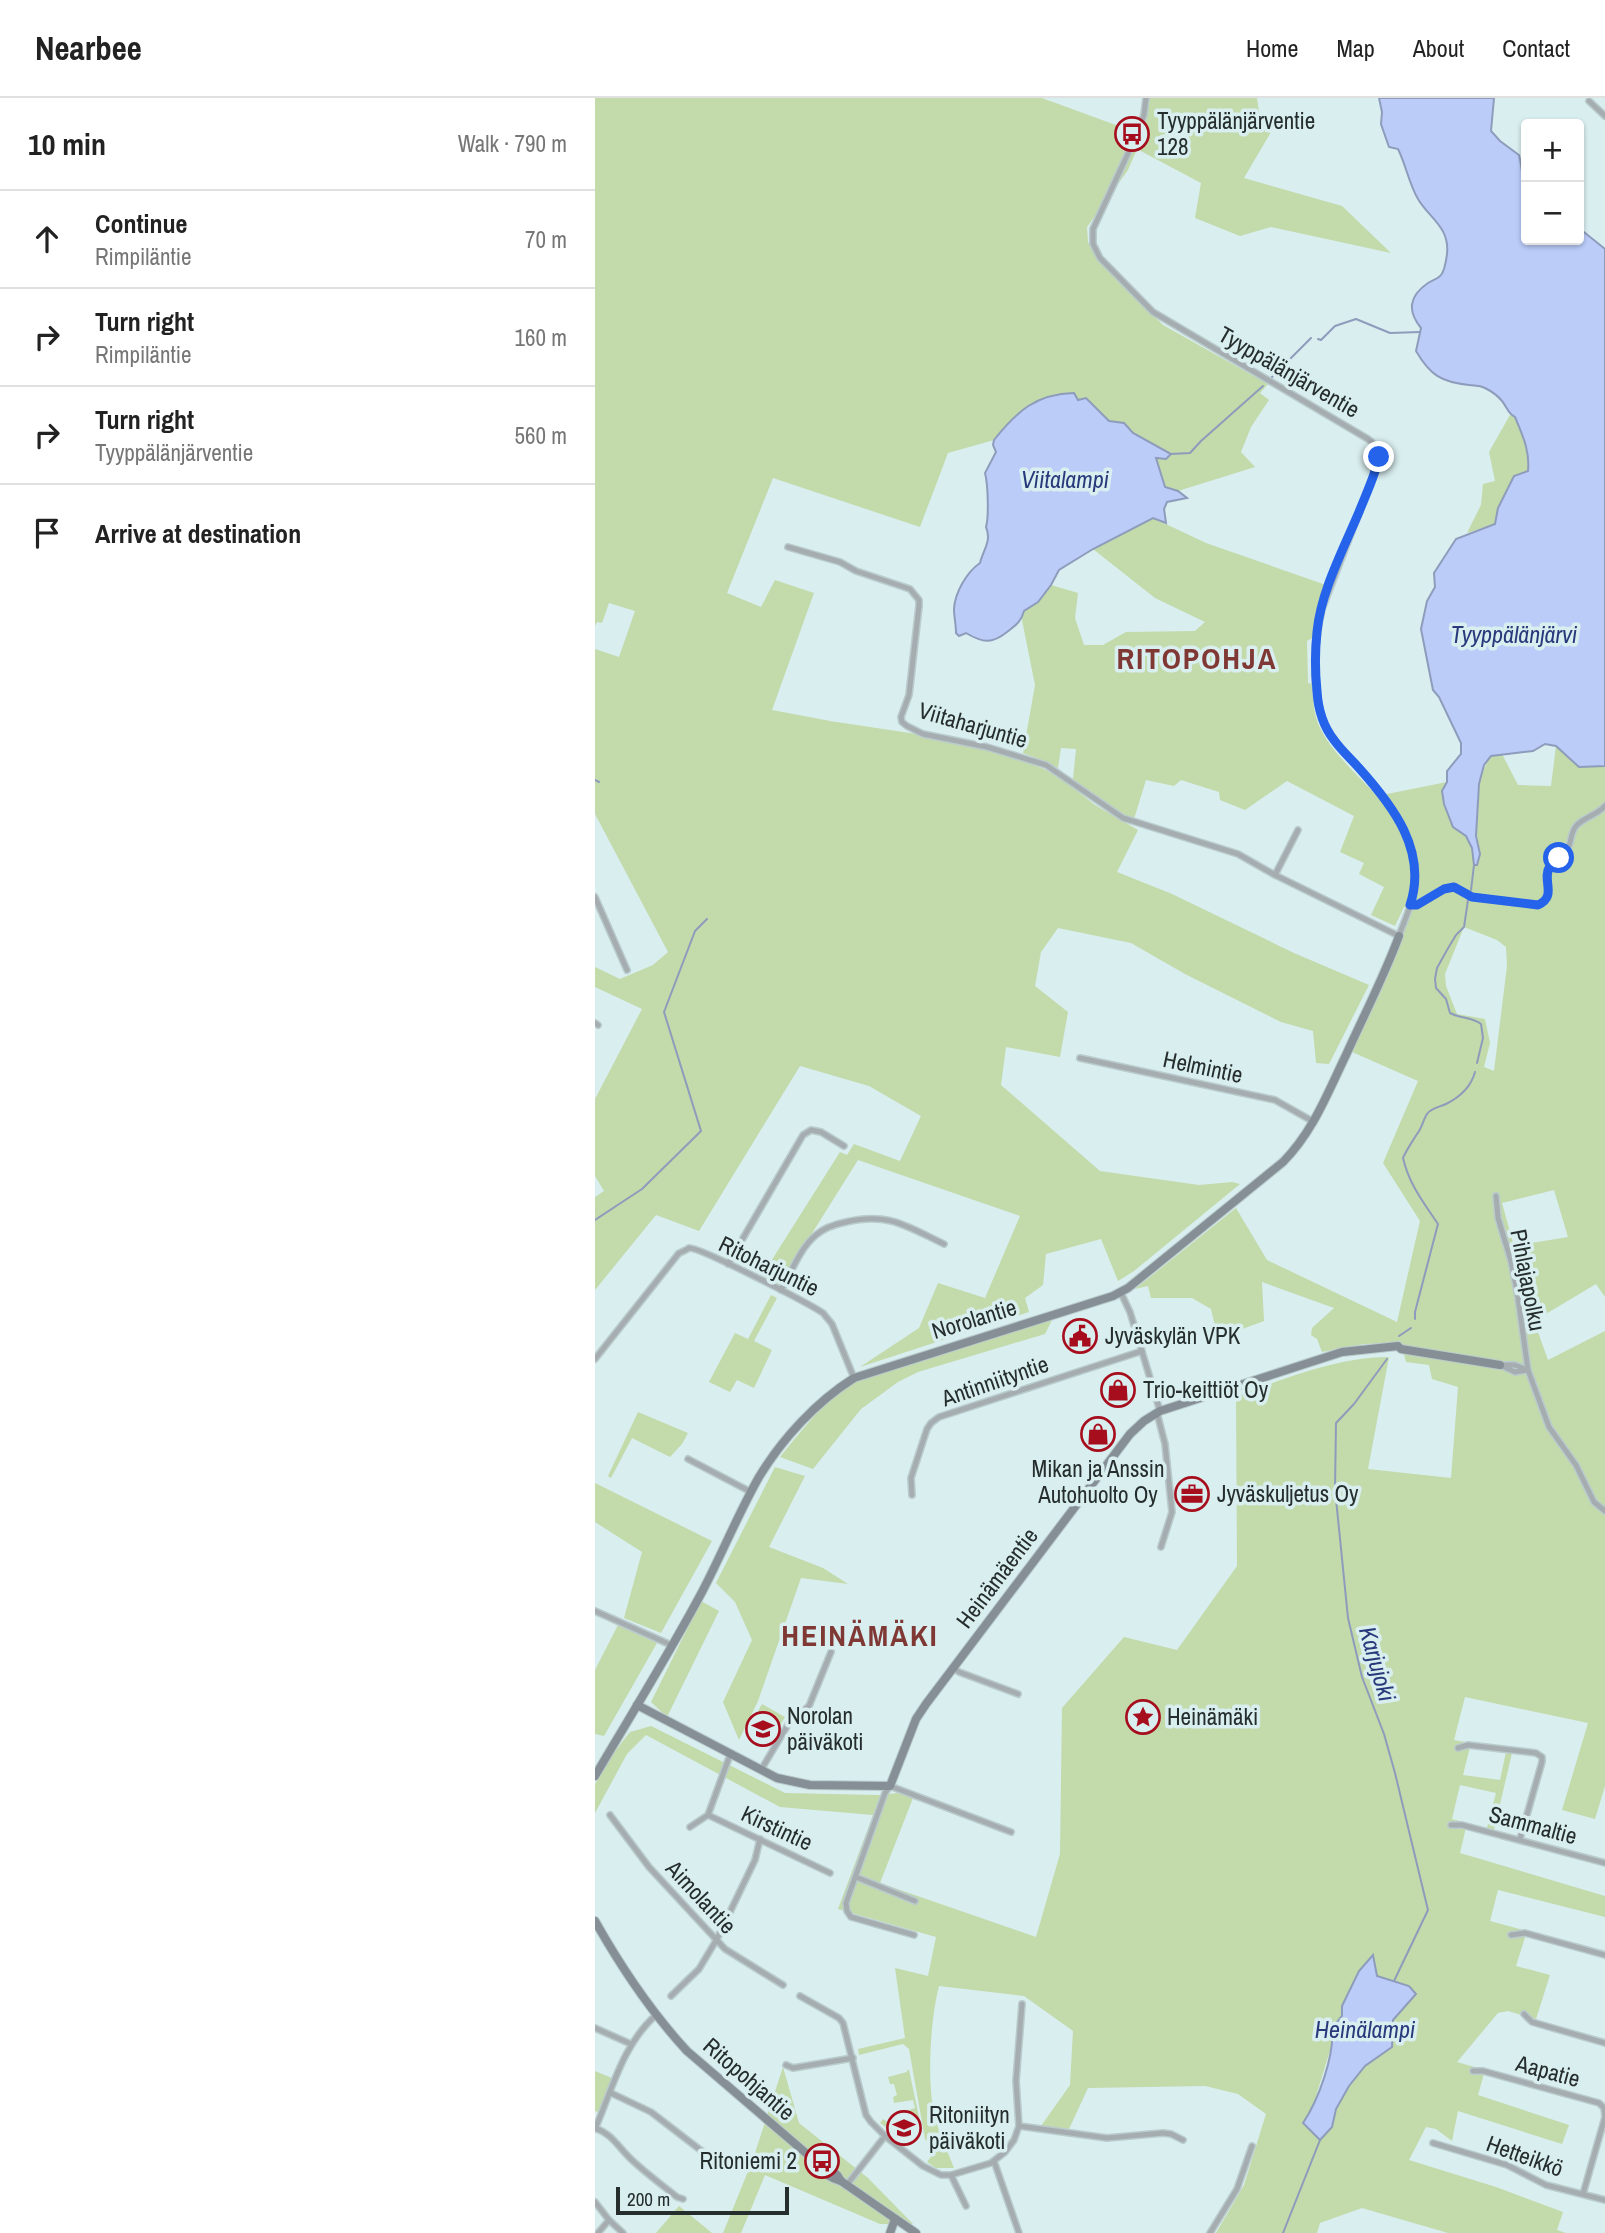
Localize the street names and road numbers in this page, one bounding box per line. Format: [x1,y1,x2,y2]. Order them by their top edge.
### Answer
street label: Tyyppälänjärventie [1213,319,1366,425]
street label: Viitaharjuntie [915,694,1031,755]
street label: Helmintie [1160,1043,1246,1090]
street label: Pihlajapolku [1503,1227,1554,1333]
street label: Ritoharjuntie [714,1228,825,1303]
street label: Norolantie [928,1291,1020,1346]
street label: Antinniityntie [936,1348,1052,1414]
street label: Heinämäentie [949,1521,1045,1634]
street label: Kirstintie [736,1798,818,1858]
street label: Sammaltie [1486,1798,1581,1851]
street label: Aimolantie [659,1852,743,1940]
street label: Ritopohjantie [697,2030,802,2127]
street label: Aapatie [1512,2047,1584,2094]
street label: Hetteikkö [1482,2127,1568,2184]

